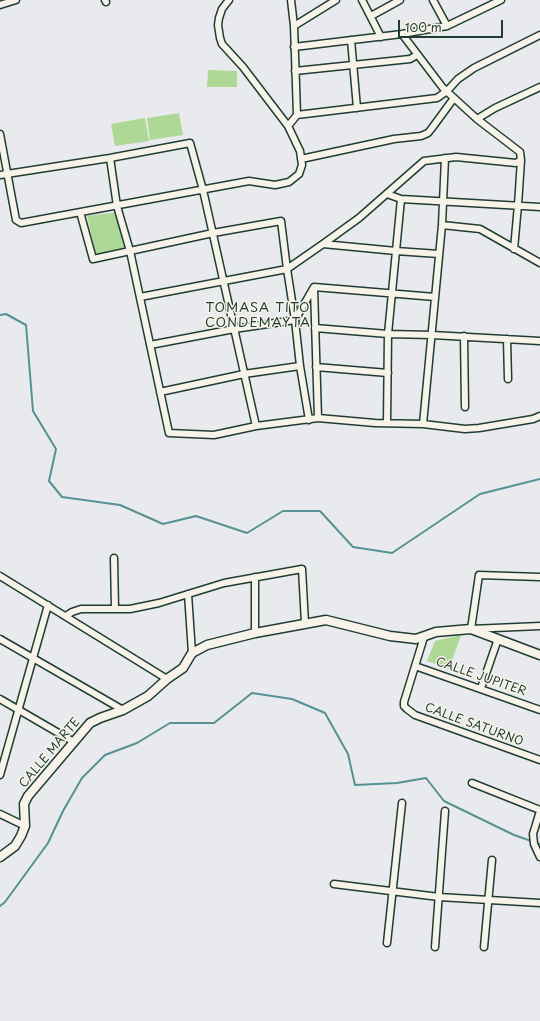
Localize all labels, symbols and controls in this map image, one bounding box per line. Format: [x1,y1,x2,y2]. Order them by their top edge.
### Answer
scale bar [400,12,505,38]
text: 100 m [405,18,442,36]
district label: TOMASA TITO CONDEMAYTA [206,300,310,331]
street label: CALLE JUPITER [434,655,528,699]
street label: CALLE SATURNO [423,700,525,750]
street label: CALLE MARTE [17,715,83,791]

